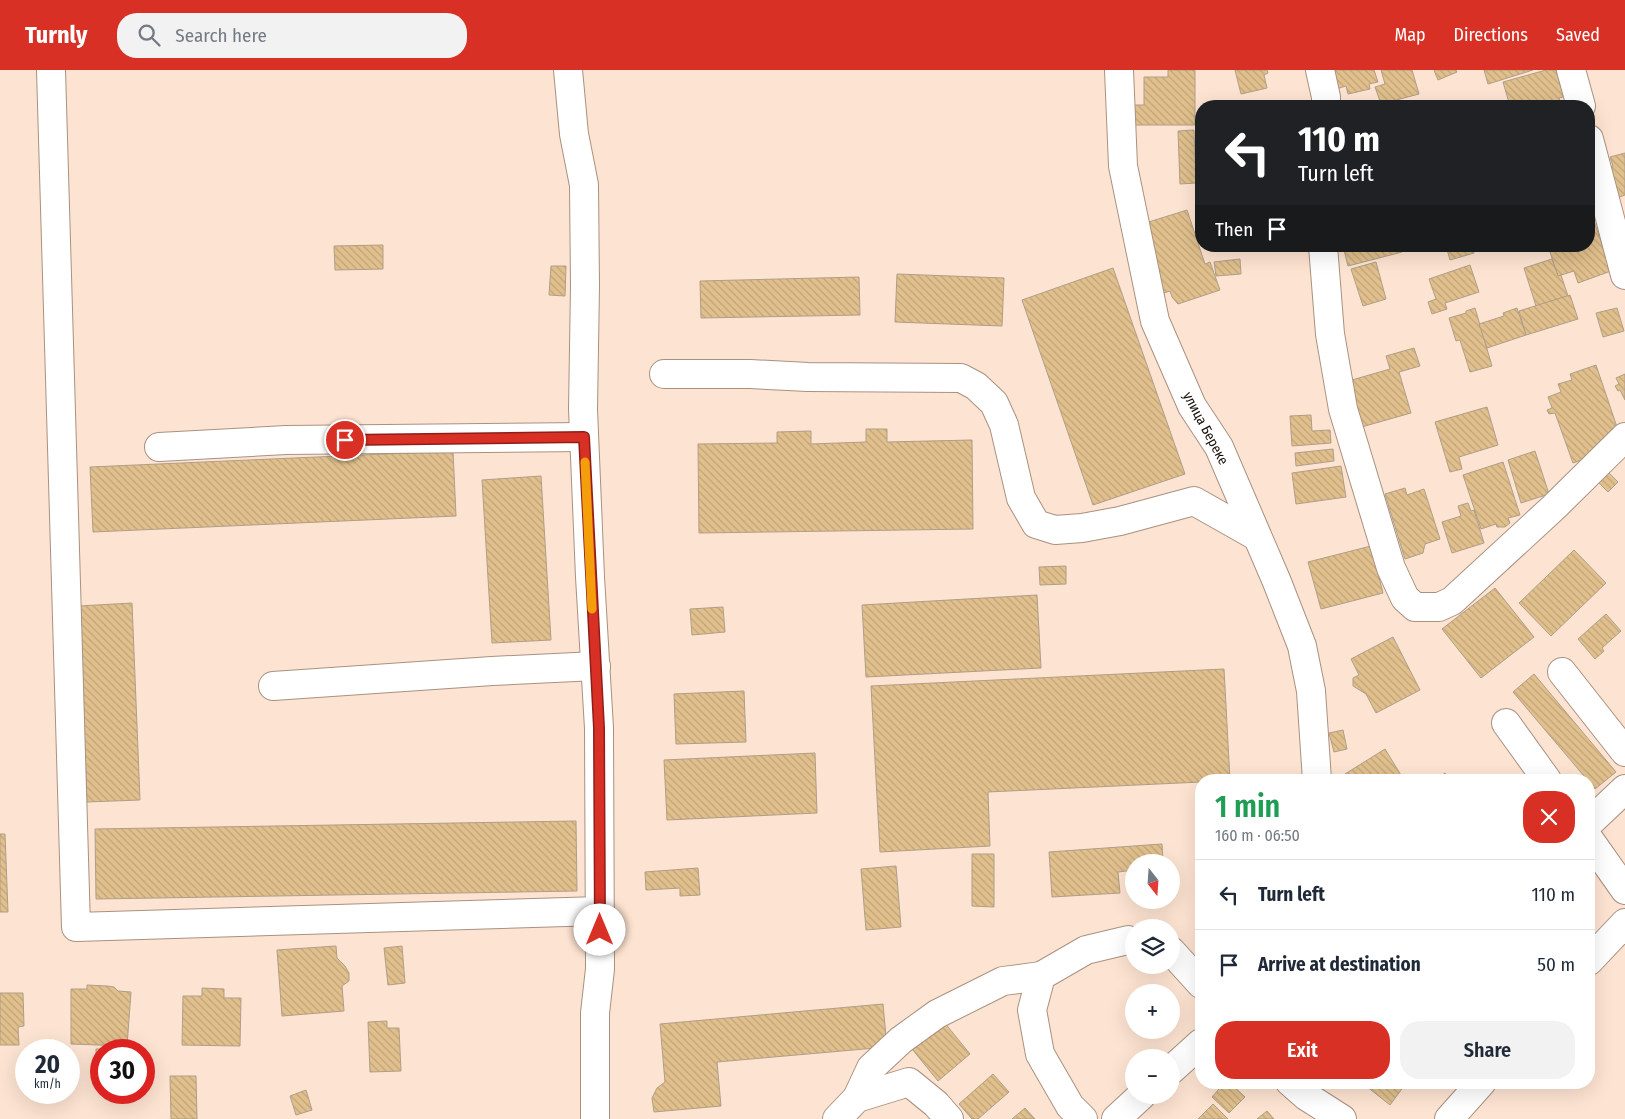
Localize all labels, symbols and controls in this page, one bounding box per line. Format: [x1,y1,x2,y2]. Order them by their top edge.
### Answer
search box [117,13,467,58]
text: Turnly [25,21,87,49]
icon: search [135,21,163,49]
text: Search here [175,24,267,47]
text: Map [1394,24,1426,46]
text: Directions [1454,24,1528,46]
text: Saved [1556,24,1600,46]
text: 110 m [1298,118,1380,160]
icon: left [1215,120,1280,185]
text: Turn left [1298,160,1374,187]
icon: arrive [1263,215,1291,243]
text: Then [1215,218,1253,241]
street label: улица Береке [1179,389,1232,468]
pin [324,419,366,461]
icon: arrive [331,426,359,454]
text: 1 min [1215,789,1280,825]
button: close [1523,791,1575,843]
text: 160 m · 06:50 [1215,826,1300,845]
north arrow [1125,854,1180,909]
map controls [1125,854,1180,1104]
icon: left [1215,881,1243,909]
text: Turn left [1258,883,1325,906]
text: 110 m [1531,883,1575,906]
position arrow [573,903,625,955]
button: layers [1125,919,1180,974]
icon: arrive [1215,951,1243,979]
text: Arrive at destination [1258,953,1421,976]
text: 50 m [1537,953,1575,976]
button: + [1125,984,1180,1039]
button: Exit [1215,1021,1390,1079]
button: Share [1400,1021,1575,1079]
speed limit sign: 30 [90,1039,155,1104]
button: − [1125,1049,1180,1104]
text: 20 [35,1050,60,1080]
text: km/h [34,1077,61,1091]

